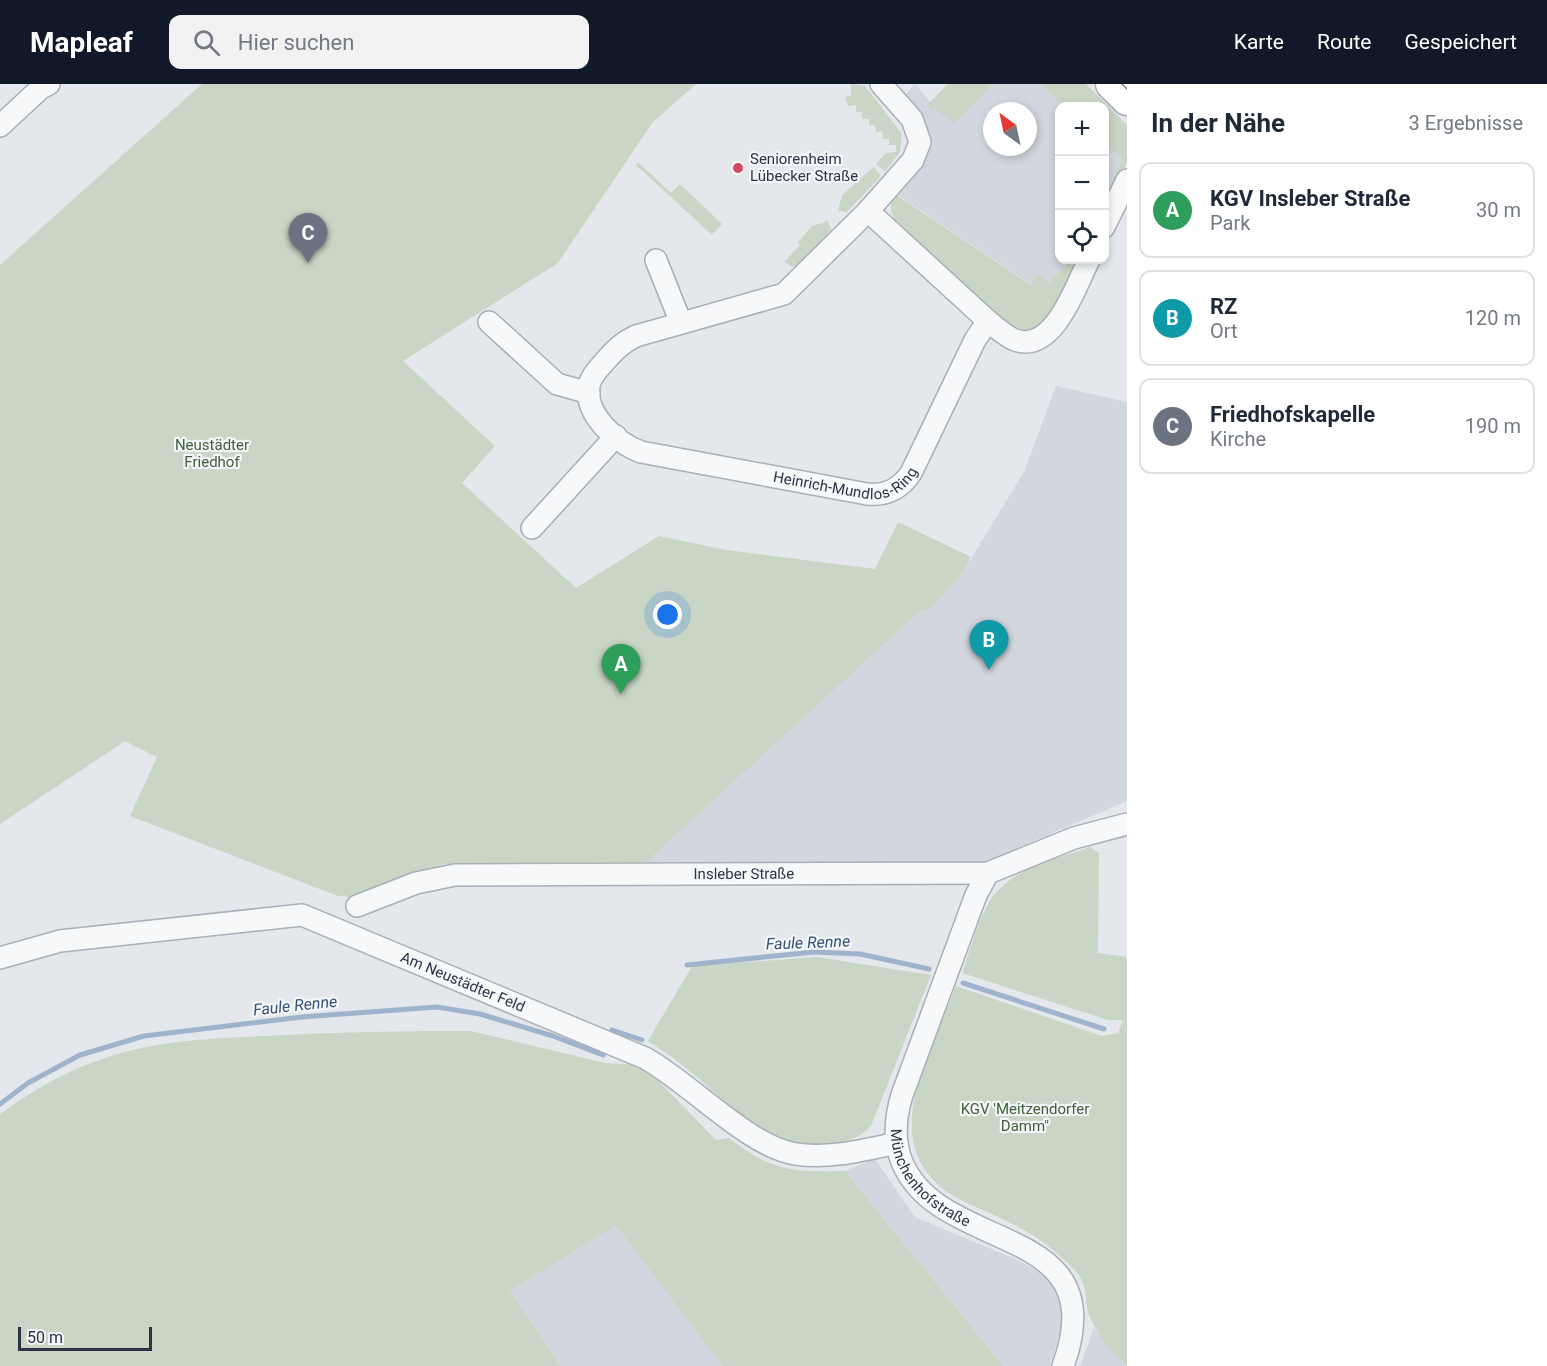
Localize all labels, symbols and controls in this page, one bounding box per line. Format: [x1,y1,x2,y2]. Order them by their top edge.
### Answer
search box [169,15,589,69]
text: Mapleaf [30,26,133,59]
icon: search [190,26,223,59]
text: Hier suchen [238,30,354,55]
text: Karte [1234,30,1284,54]
text: Route [1317,30,1371,54]
text: Gespeichert [1404,30,1517,54]
north arrow [983,102,1037,156]
map controls [1055,102,1109,264]
button: + [1055,102,1109,156]
text: In der Nähe [1151,108,1285,138]
text: 3 Ergebnisse [1409,111,1523,135]
place label: Seniorenheim Lübecker Straße [750,150,858,185]
button: − [1055,156,1109,210]
marker: Seniorenheim Lübecker Straße [731,161,745,175]
text: KGV Insleber Straße [1210,186,1410,211]
text: A [1166,198,1179,222]
text: 30 m [1476,198,1521,222]
button: locate [1055,210,1109,264]
text: Park [1210,211,1250,235]
pin: C [288,214,328,263]
text: RZ [1210,294,1237,319]
text: B [1166,306,1179,330]
text: 120 m [1465,306,1521,330]
text: Ort [1210,319,1238,343]
text: Friedhofskapelle [1210,402,1375,427]
text: C [1166,414,1179,438]
text: 190 m [1465,414,1521,438]
text: Kirche [1210,427,1266,451]
park label: Neustädter Friedhof [175,436,249,471]
street label: Heinrich-Mundlos-Ring [772,465,921,503]
your location [653,600,682,629]
pin: B [970,620,1008,670]
pin: A [602,644,640,694]
street label: Insleber Straße [693,865,794,883]
water label: Faule Renne [766,932,851,953]
street label: Am Neustädter Feld [398,948,528,1016]
water label: Faule Renne [252,992,338,1019]
park label: KGV 'Meitzendorfer Damm" [961,1100,1089,1135]
street label: Münchenhofstraße [887,1128,973,1231]
scale bar [18,1324,152,1352]
text: 50 m [27,1328,63,1347]

